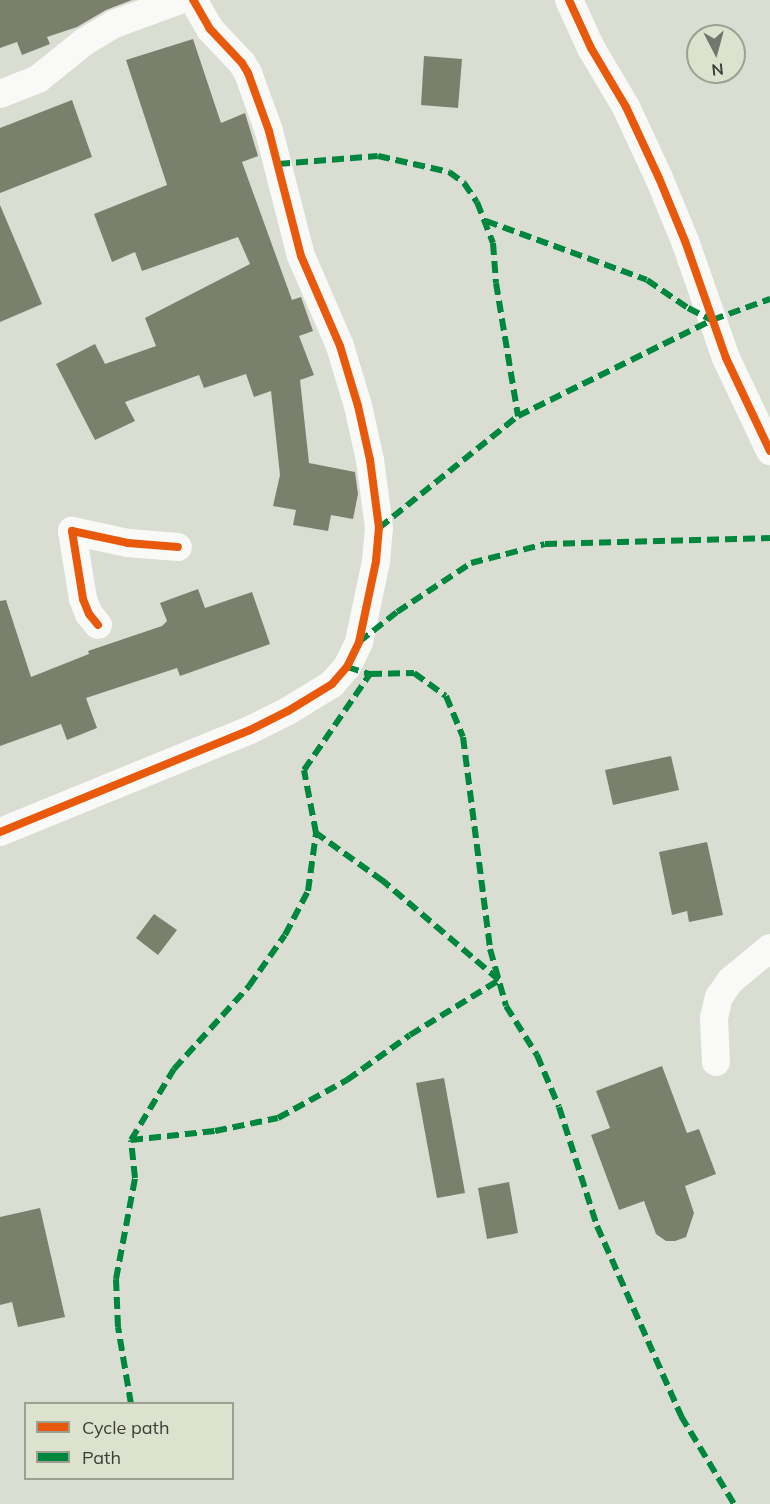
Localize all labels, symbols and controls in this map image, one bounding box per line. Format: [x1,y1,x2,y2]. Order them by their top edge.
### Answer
north arrow [686,24,746,84]
text: N [711,59,725,80]
legend [24,1402,234,1480]
text: Cycle path [82,1416,169,1439]
text: Path [82,1446,121,1469]

